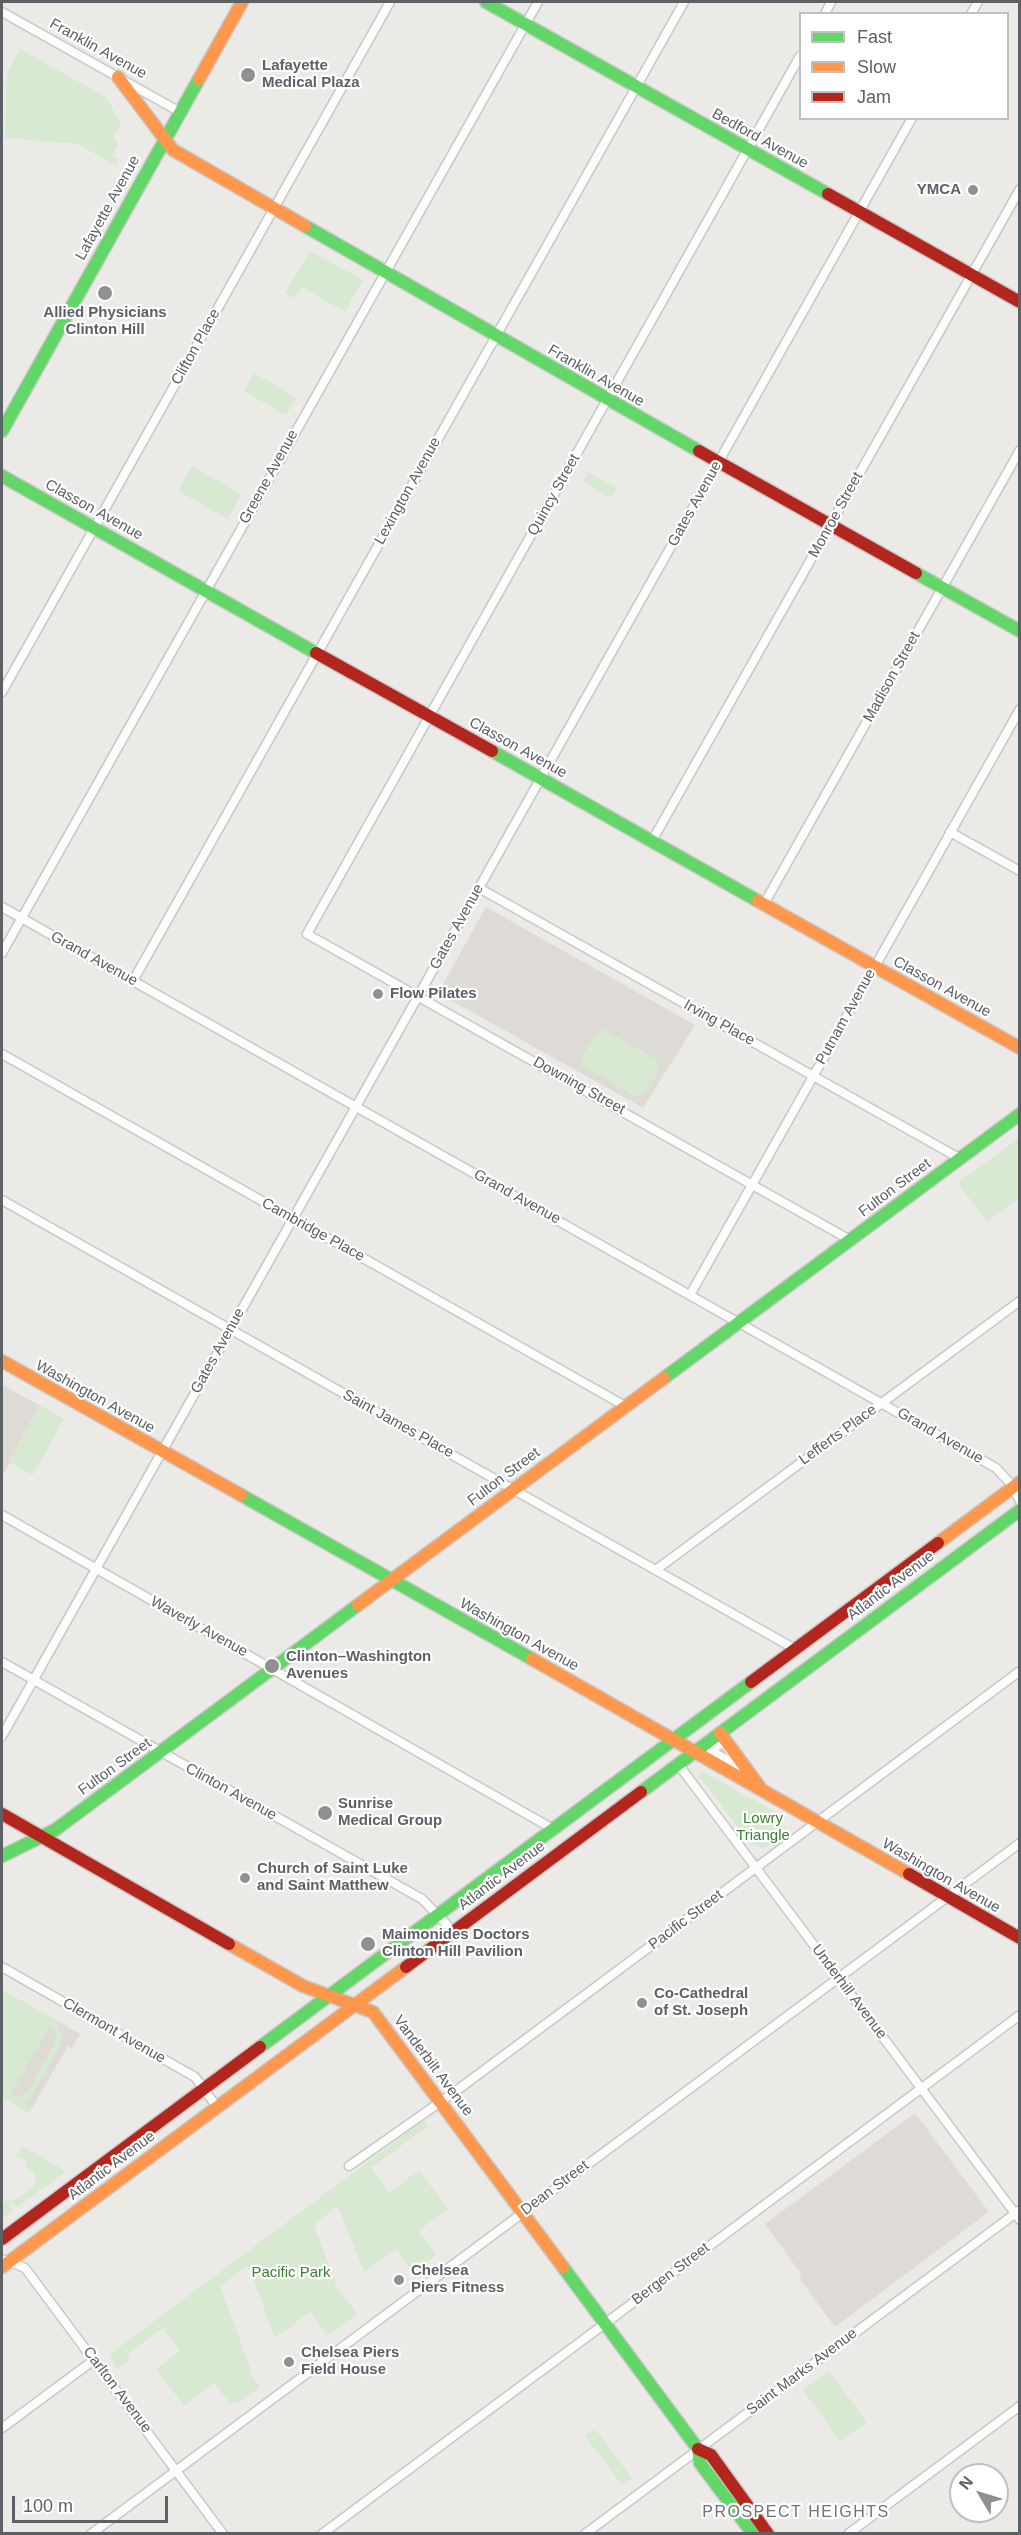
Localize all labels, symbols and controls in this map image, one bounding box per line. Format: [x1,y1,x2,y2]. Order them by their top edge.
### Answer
legend [799,12,1009,120]
street label: Franklin Avenue [46,15,150,83]
text: Fast [857,27,892,47]
place label: Lafayette Medical Plaza [262,57,360,92]
text: Slow [857,57,896,77]
marker: Lafayette Medical Plaza [239,66,257,84]
text: Jam [857,87,891,107]
street label: Bedford Avenue [709,105,811,173]
street label: Lafayette Avenue [72,153,144,263]
place label: YMCA [917,181,961,199]
marker: YMCA [966,183,980,197]
marker: Allied Physicians Clinton Hill [96,284,114,302]
place label: Allied Physicians Clinton Hill [43,304,167,339]
street label: Clifton Place [168,306,224,388]
street label: Franklin Avenue [545,341,647,411]
street label: Greene Avenue [236,427,302,527]
street label: Lexington Avenue [371,434,445,548]
street label: Quincy Street [524,451,584,539]
street label: Gates Avenue [664,458,726,550]
street label: Monroe Street [805,469,867,561]
street label: Classon Avenue [42,476,146,544]
street label: Madison Street [860,629,924,725]
street label: Classon Avenue [466,714,570,782]
street label: Gates Avenue [426,881,488,973]
street label: Grand Avenue [47,928,141,990]
street label: Classon Avenue [890,953,994,1021]
street label: Putnam Avenue [812,966,880,1068]
place label: Flow Pilates [390,985,477,1003]
marker: Flow Pilates [371,987,385,1001]
street label: Irving Place [680,996,758,1050]
street label: Downing Street [530,1053,628,1119]
street label: Fulton Street [855,1155,935,1221]
street label: Grand Avenue [470,1166,564,1228]
street label: Cambridge Place [258,1194,368,1266]
street label: Gates Avenue [187,1305,249,1397]
street label: Washington Avenue [32,1357,158,1437]
street label: Saint James Place [339,1386,457,1462]
street label: Lefferts Place [796,1401,880,1469]
street label: Grand Avenue [894,1404,986,1468]
street label: Fulton Street [464,1444,544,1510]
street label: Atlantic Avenue [844,1548,938,1624]
street label: Waverly Avenue [147,1593,251,1661]
street label: Washington Avenue [456,1595,582,1675]
place label: Clinton–Washington Avenues [286,1648,431,1683]
marker: Clinton–Washington Avenues [263,1657,281,1675]
street label: Fulton Street [75,1734,155,1800]
street label: Clinton Avenue [182,1760,280,1824]
place label: Sunrise Medical Group [338,1795,442,1830]
marker: Sunrise Medical Group [316,1804,334,1822]
park label: Lowry Triangle [736,1810,790,1845]
street label: Washington Avenue [879,1835,1003,1917]
street label: Atlantic Avenue [455,1838,549,1914]
place label: Church of Saint Luke and Saint Matthew [257,1860,408,1895]
marker: Church of Saint Luke and Saint Matthew [238,1871,252,1885]
street label: Pacific Street [645,1886,727,1954]
place label: Maimonides Doctors Clinton Hill Pavilion [382,1926,530,1961]
marker: Maimonides Doctors Clinton Hill Pavilion [359,1935,377,1953]
street label: Underhill Avenue [808,1941,890,2043]
place label: Co-Cathedral of St. Joseph [654,1985,748,2020]
street label: Clermont Avenue [59,1994,169,2068]
marker: Co-Cathedral of St. Joseph [635,1996,649,2010]
street label: Vanderbilt Avenue [389,2012,477,2120]
street label: Atlantic Avenue [65,2128,159,2204]
street label: Dean Street [518,2157,592,2219]
street label: Bergen Street [629,2239,713,2309]
place label: Chelsea Piers Fitness [411,2262,504,2297]
park label: Pacific Park [251,2264,331,2282]
marker: Chelsea Piers Fitness [392,2273,406,2287]
street label: Saint Marks Avenue [743,2325,861,2419]
street label: Carlton Avenue [79,2343,155,2437]
place label: Chelsea Piers Field House [301,2344,399,2379]
marker: Chelsea Piers Field House [282,2355,296,2369]
north arrow [949,2463,1009,2523]
text: N [956,2473,976,2493]
scale bar [15,2484,171,2522]
text: 100 m [23,2496,73,2516]
district label: PROSPECT HEIGHTS [702,2503,890,2523]

